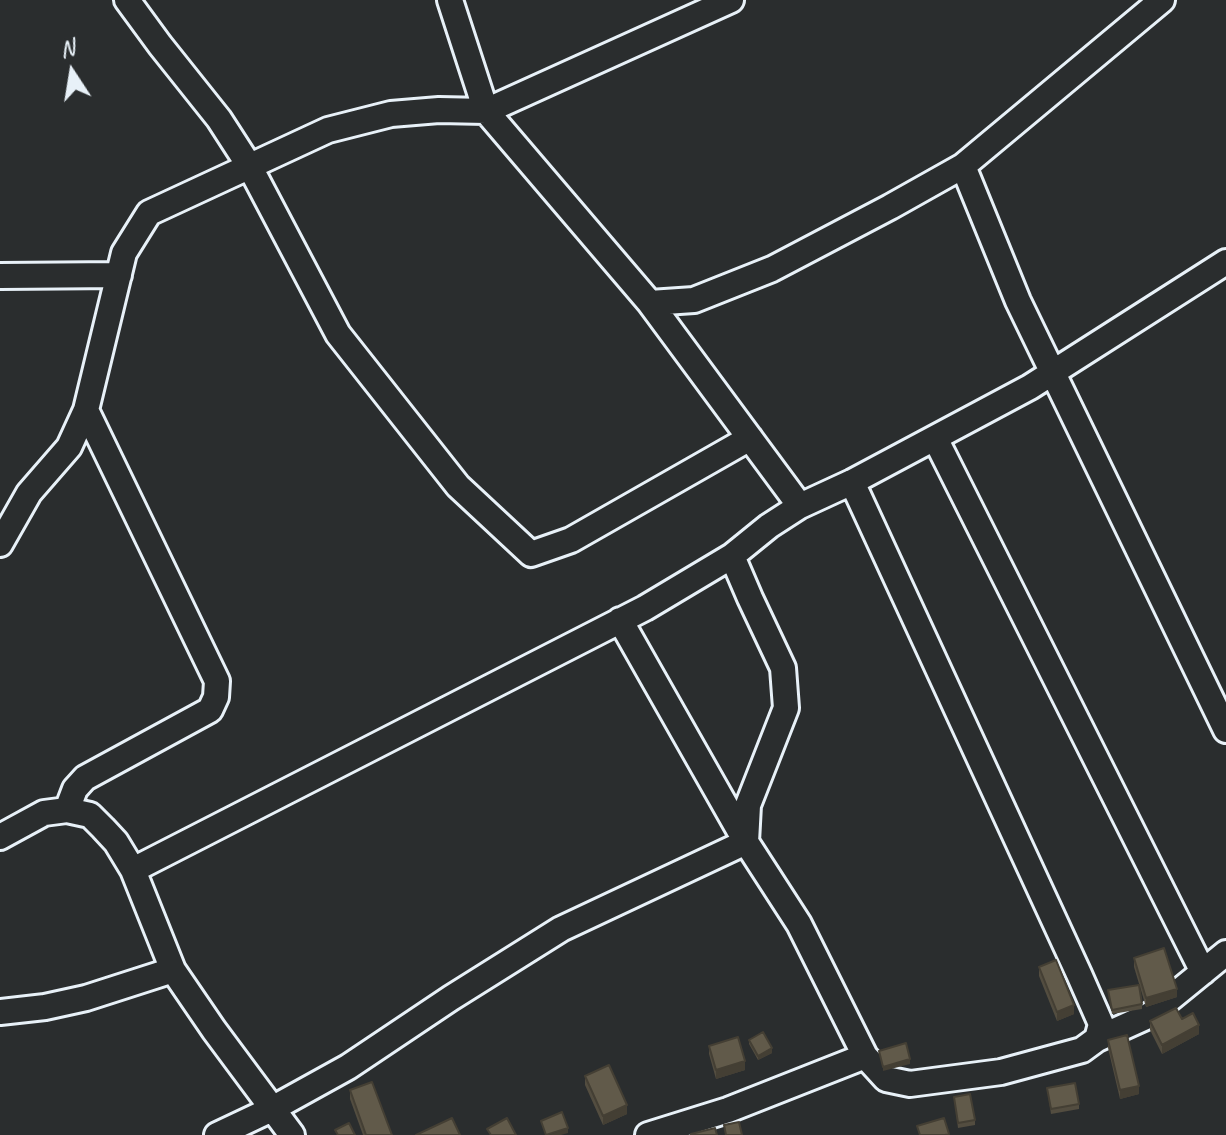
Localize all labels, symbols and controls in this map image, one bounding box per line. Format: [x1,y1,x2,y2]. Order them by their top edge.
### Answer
north arrow [32,32,112,112]
text: N [57,33,77,64]

